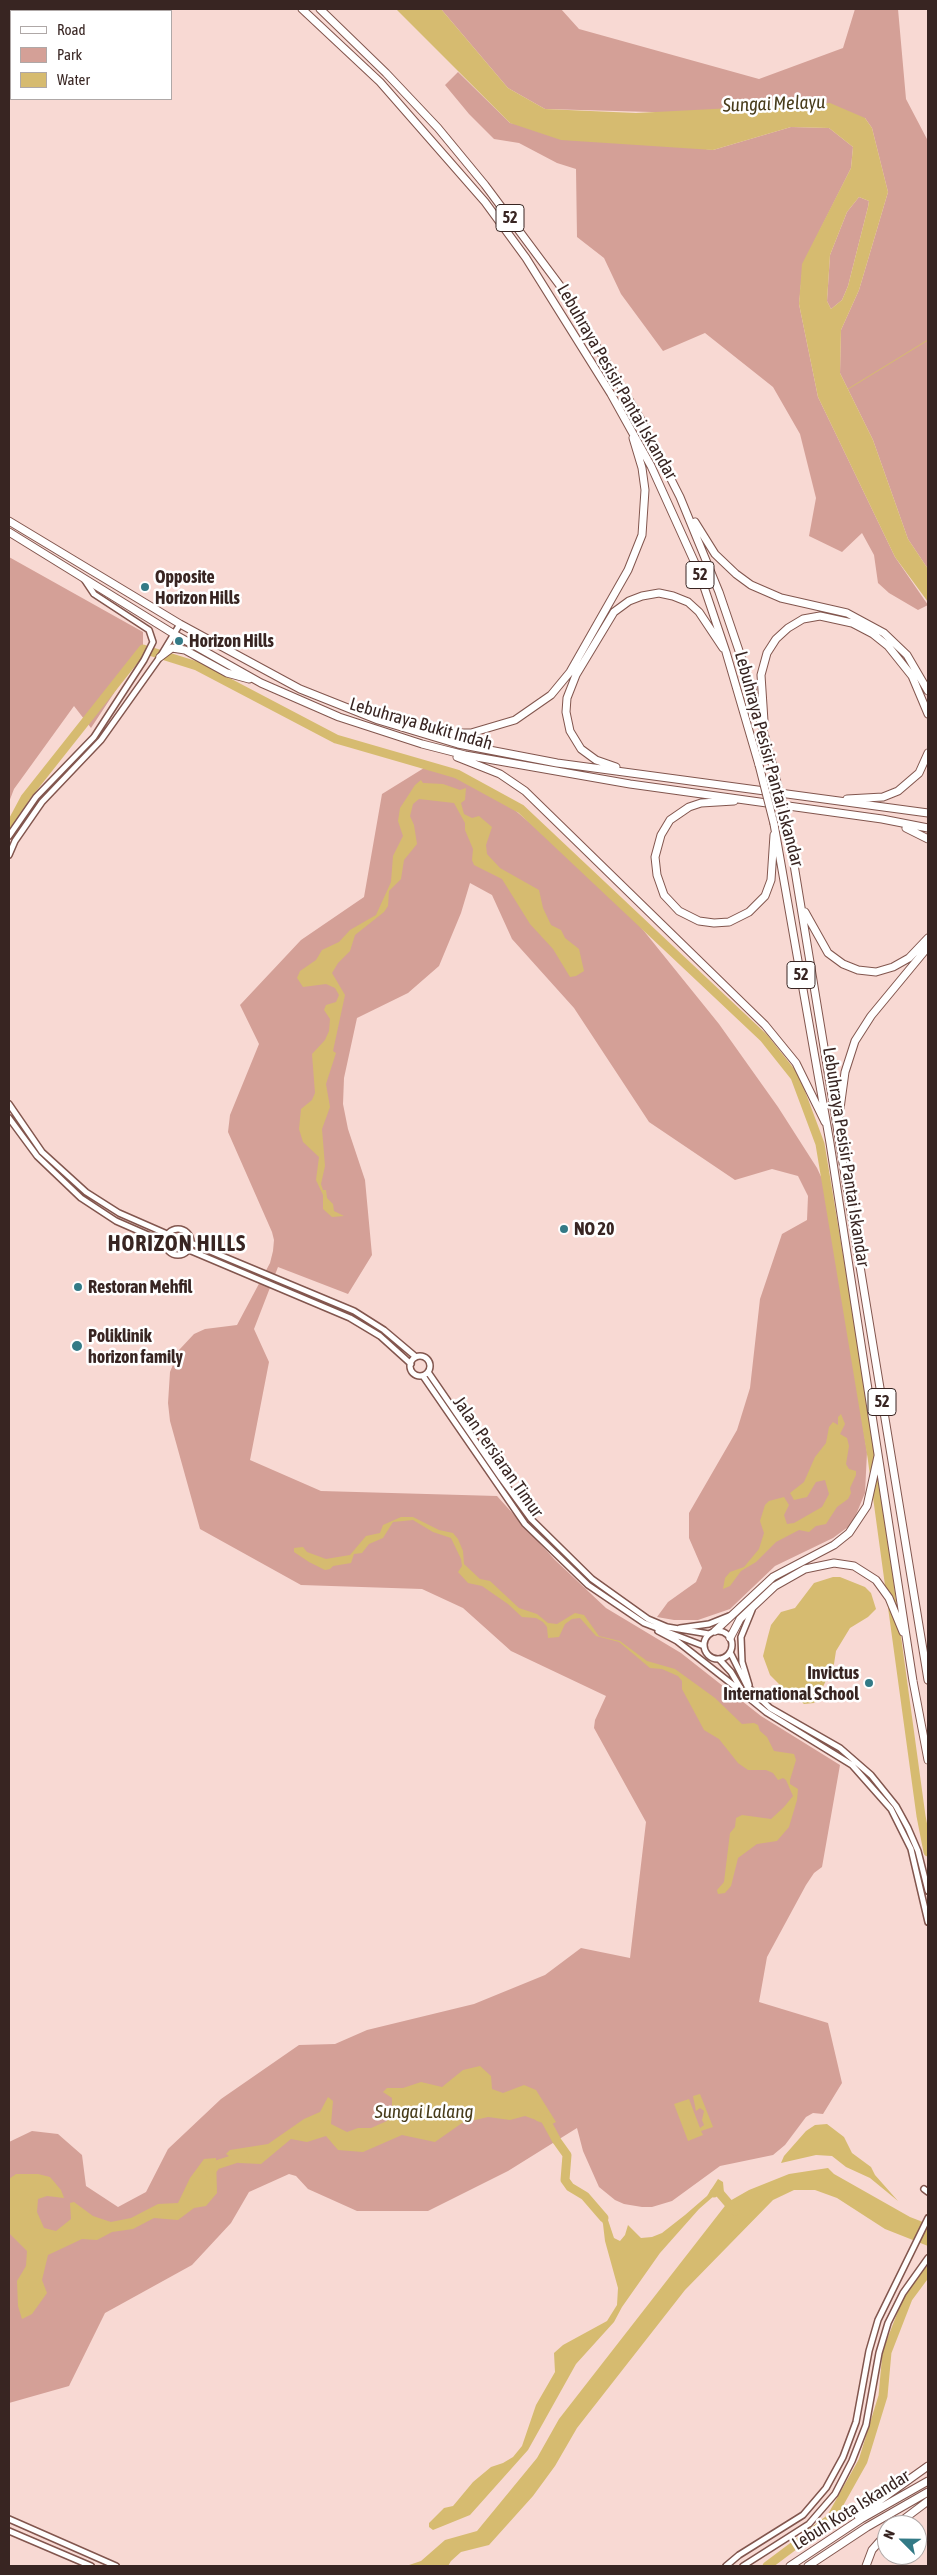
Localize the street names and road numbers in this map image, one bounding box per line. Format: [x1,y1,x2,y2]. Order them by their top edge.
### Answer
road number: 52 [496,204,524,232]
street label: Lebuhraya Pesisir Pantai Iskandar [552,280,682,484]
road number: 52 [686,562,714,588]
street label: Lebuhraya Pesisir Pantai Iskandar [730,649,808,869]
street label: Lebuhraya Bukit Indah [347,693,495,755]
road number: 52 [787,962,815,988]
street label: Lebuhraya Pesisir Pantai Iskandar [818,1046,874,1268]
road number: 52 [868,1388,896,1415]
street label: Jalan Persiaran Timur [448,1392,548,1522]
street label: Lebuh Kota Iskandar [788,2465,914,2555]

